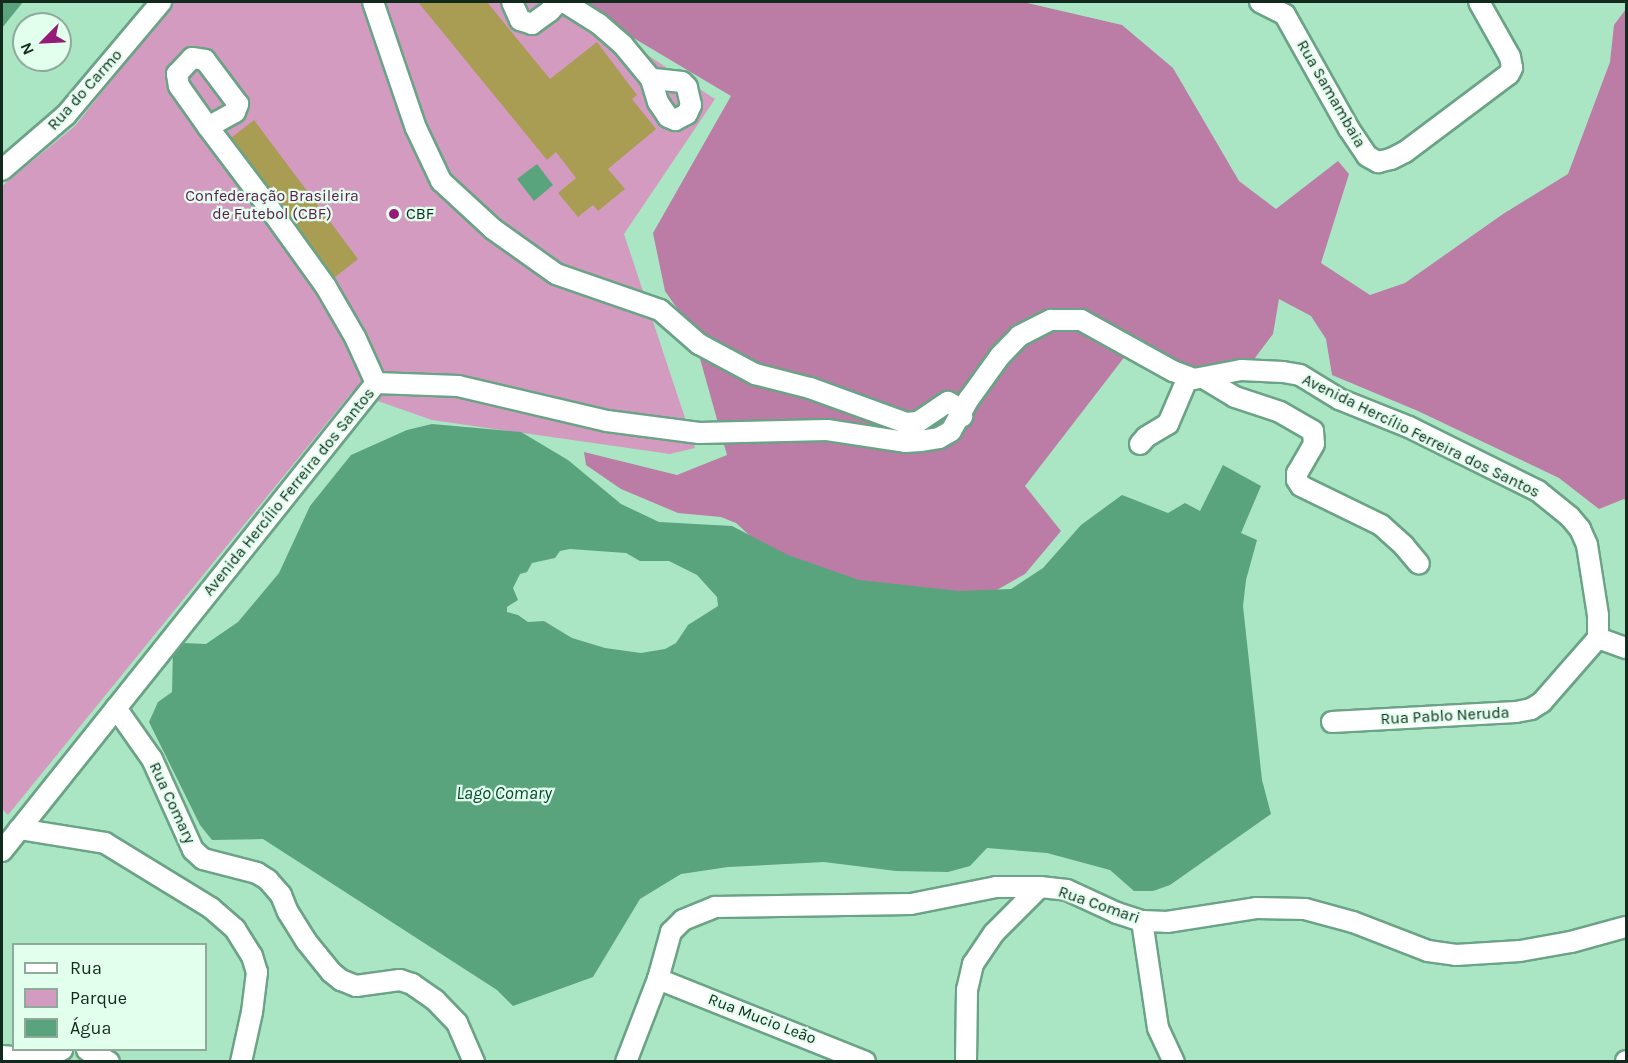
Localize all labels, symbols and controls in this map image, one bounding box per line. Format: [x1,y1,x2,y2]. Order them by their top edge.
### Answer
north arrow [12,12,72,72]
street label: Rua Samambaia [1292,37,1370,151]
text: N [16,40,38,58]
street label: Rua do Carmo [44,46,126,134]
park label: Confederação Brasileira de Futebol (CBF) [185,186,359,224]
place label: CBF [406,204,434,224]
marker: CBF [387,207,401,221]
street label: Avenida Hercílio Ferreira dos Santos [1299,370,1543,502]
street label: Avenida Hercílio Ferreira dos Santos [199,384,379,600]
street label: Rua Pablo Neruda [1380,703,1510,729]
street label: Rua Comary [145,759,199,847]
water label: Lago Comary [456,782,552,804]
street label: Rua Comari [1056,882,1142,928]
legend [12,943,207,1051]
text: Rua [70,957,102,979]
text: Parque [70,987,127,1009]
street label: Rua Mucio Leão [705,990,819,1048]
text: Água [70,1017,111,1039]

